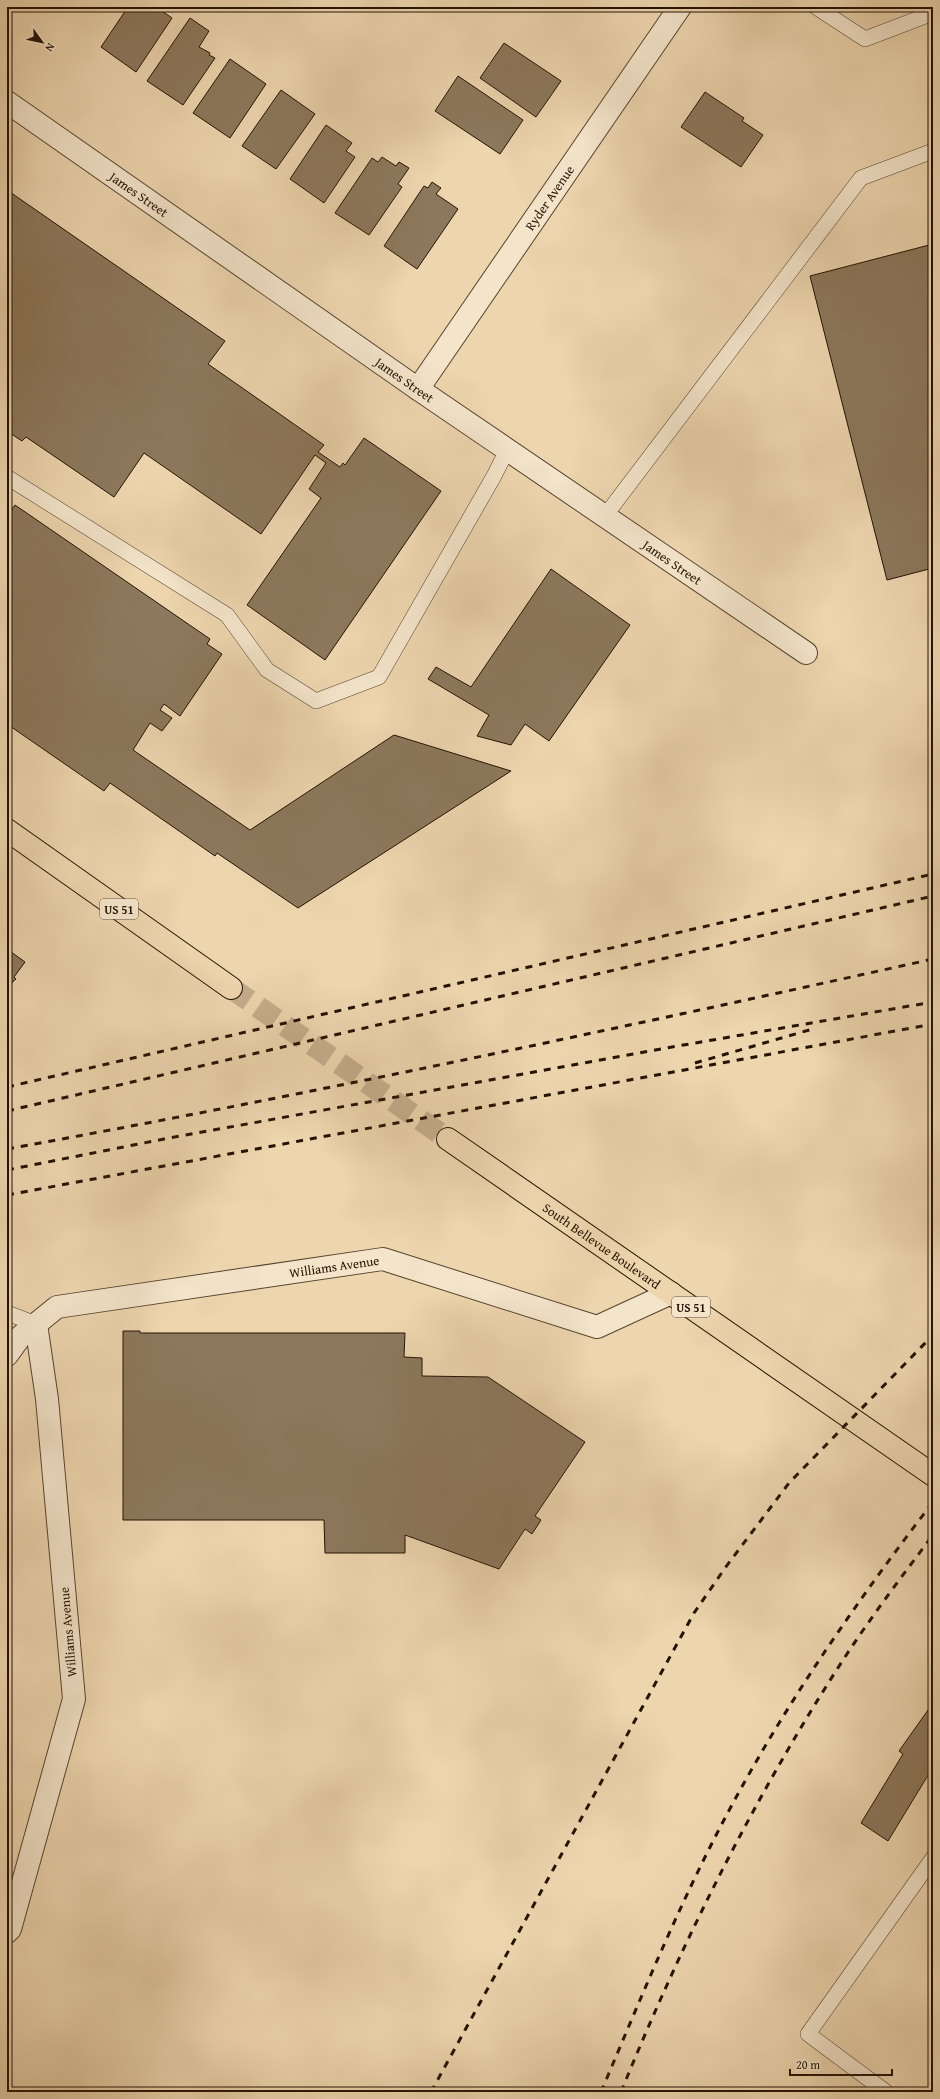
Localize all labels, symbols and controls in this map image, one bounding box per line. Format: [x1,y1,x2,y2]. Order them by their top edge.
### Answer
north arrow [22,22,62,62]
text: N [41,40,59,55]
street label: Ryder Avenue [520,161,578,234]
street label: James Street [104,166,173,222]
street label: James Street [370,351,438,407]
street label: James Street [637,534,706,589]
road number: US 51 [100,899,138,919]
street label: South Bellevue Boulevard [539,1198,665,1293]
street label: Williams Avenue [288,1250,380,1282]
road number: US 51 [672,1297,710,1317]
street label: Williams Avenue [55,1586,81,1678]
scale bar [790,2051,892,2077]
text: 20 m [796,2056,820,2073]

